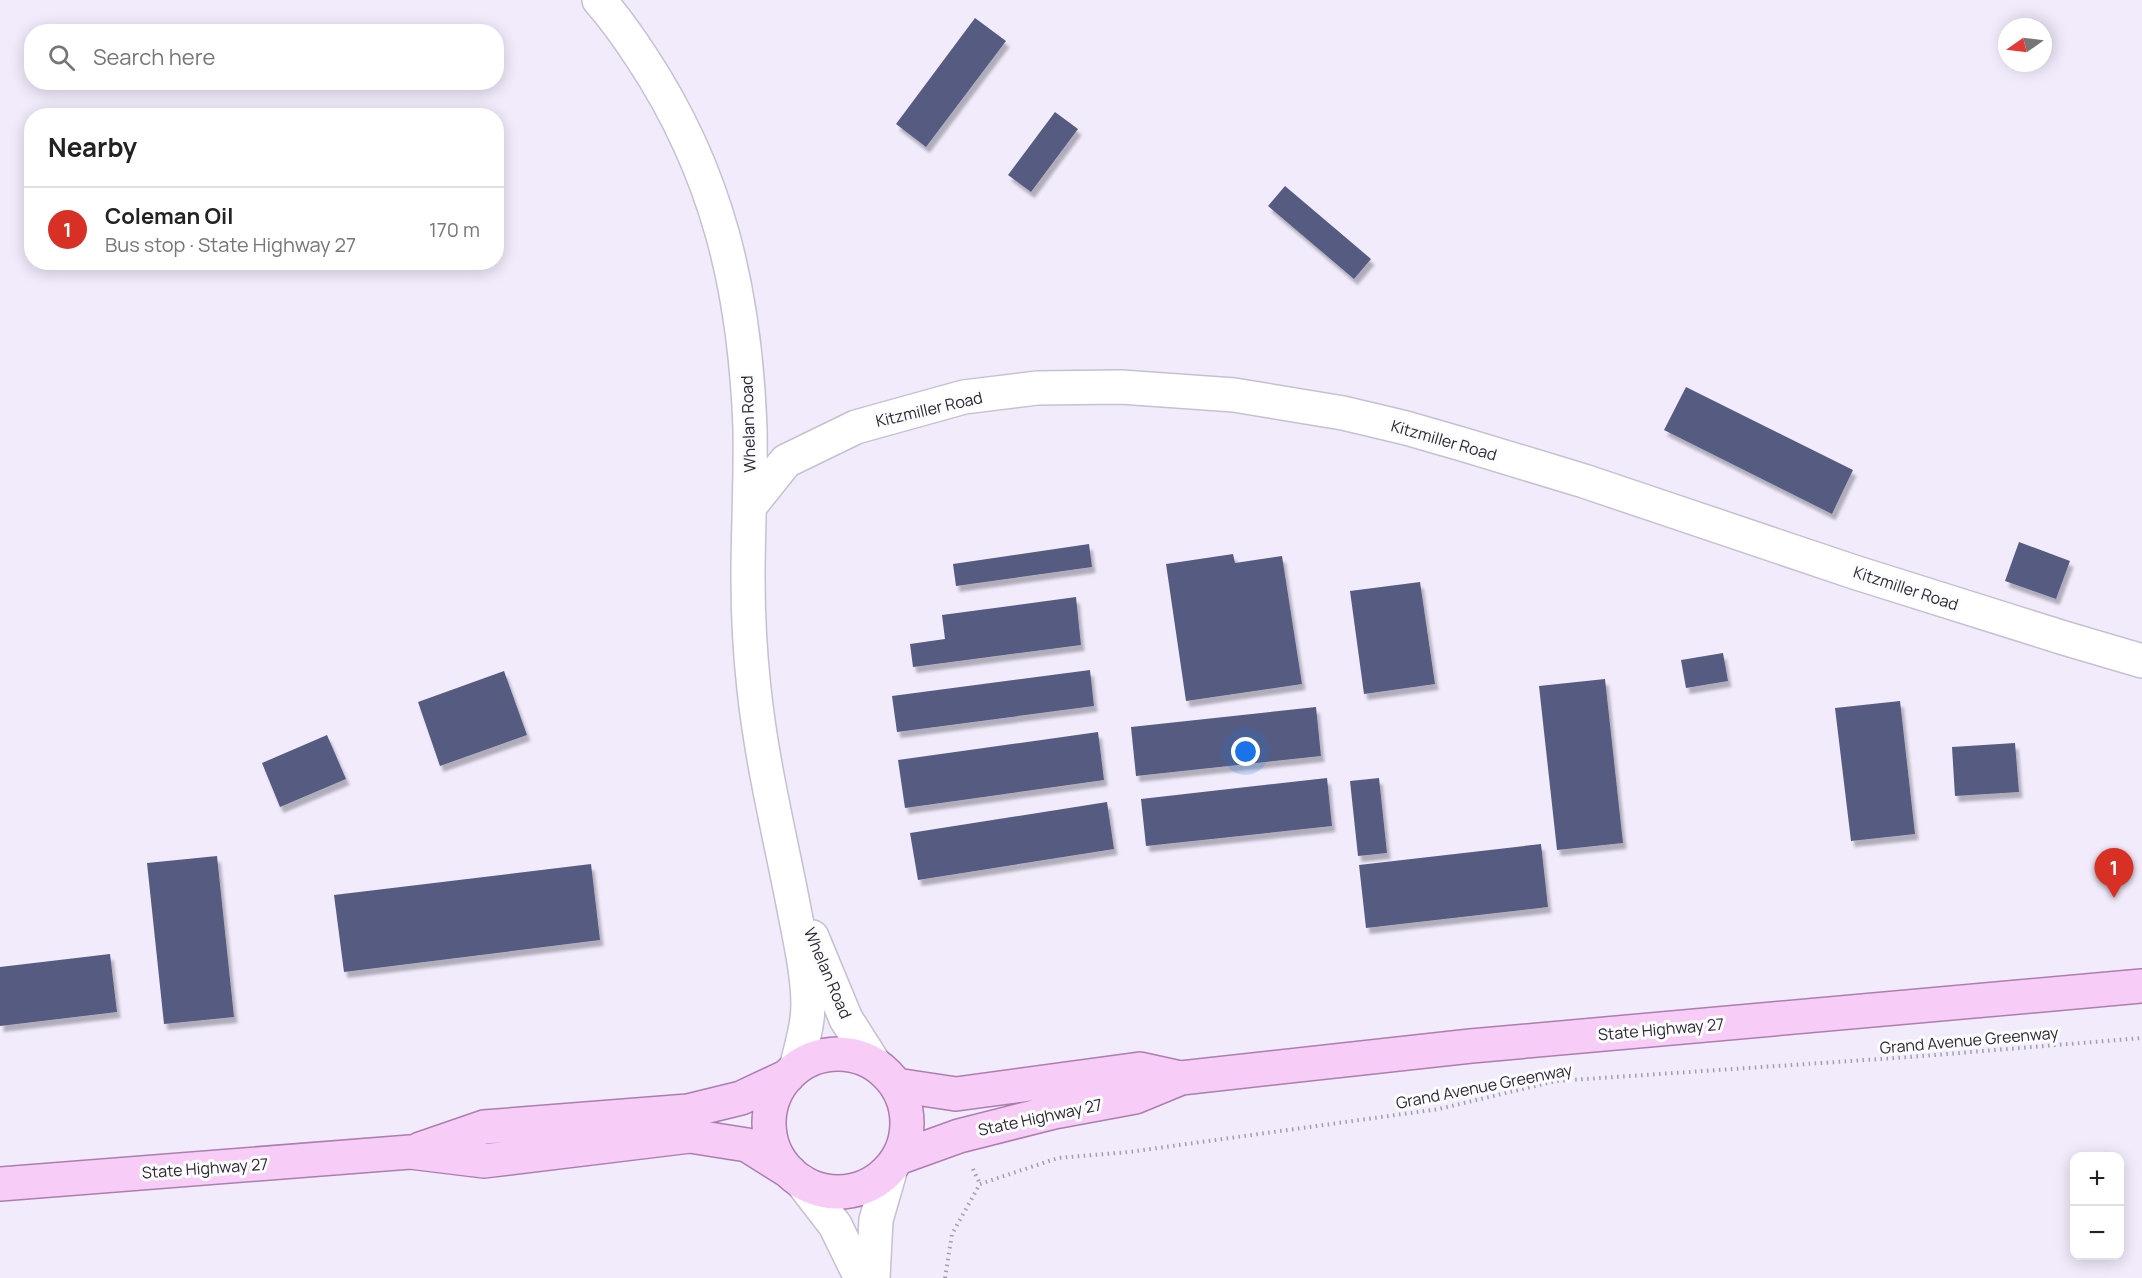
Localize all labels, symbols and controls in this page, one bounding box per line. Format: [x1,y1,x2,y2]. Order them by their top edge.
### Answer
north arrow [1998,18,2052,72]
search box [24,24,504,90]
icon: search [45,41,78,74]
text: Search here [93,42,215,72]
text: Nearby [48,129,137,165]
text: Coleman Oil [105,201,233,231]
text: 1 [63,216,72,243]
text: 170 m [429,216,480,243]
text: Bus stop · State Highway 27 [105,231,356,258]
street label: Whelan Road [735,375,761,473]
street label: Kitzmiller Road [873,386,985,432]
street label: Kitzmiller Road [1389,414,1499,466]
street label: Kitzmiller Road [1851,561,1961,615]
your location [1231,737,1260,766]
pin: 1 [2094,848,2134,898]
street label: Whelan Road [799,924,857,1022]
street label: State Highway 27 [1597,1013,1725,1045]
street label: Grand Avenue Greenway [1879,1021,2060,1059]
street label: Grand Avenue Greenway [1394,1058,1575,1114]
street label: State Highway 27 [976,1093,1104,1141]
map controls [2070,1152,2124,1260]
button: + [2070,1152,2124,1206]
street label: State Highway 27 [141,1153,269,1183]
button: − [2070,1206,2124,1260]

